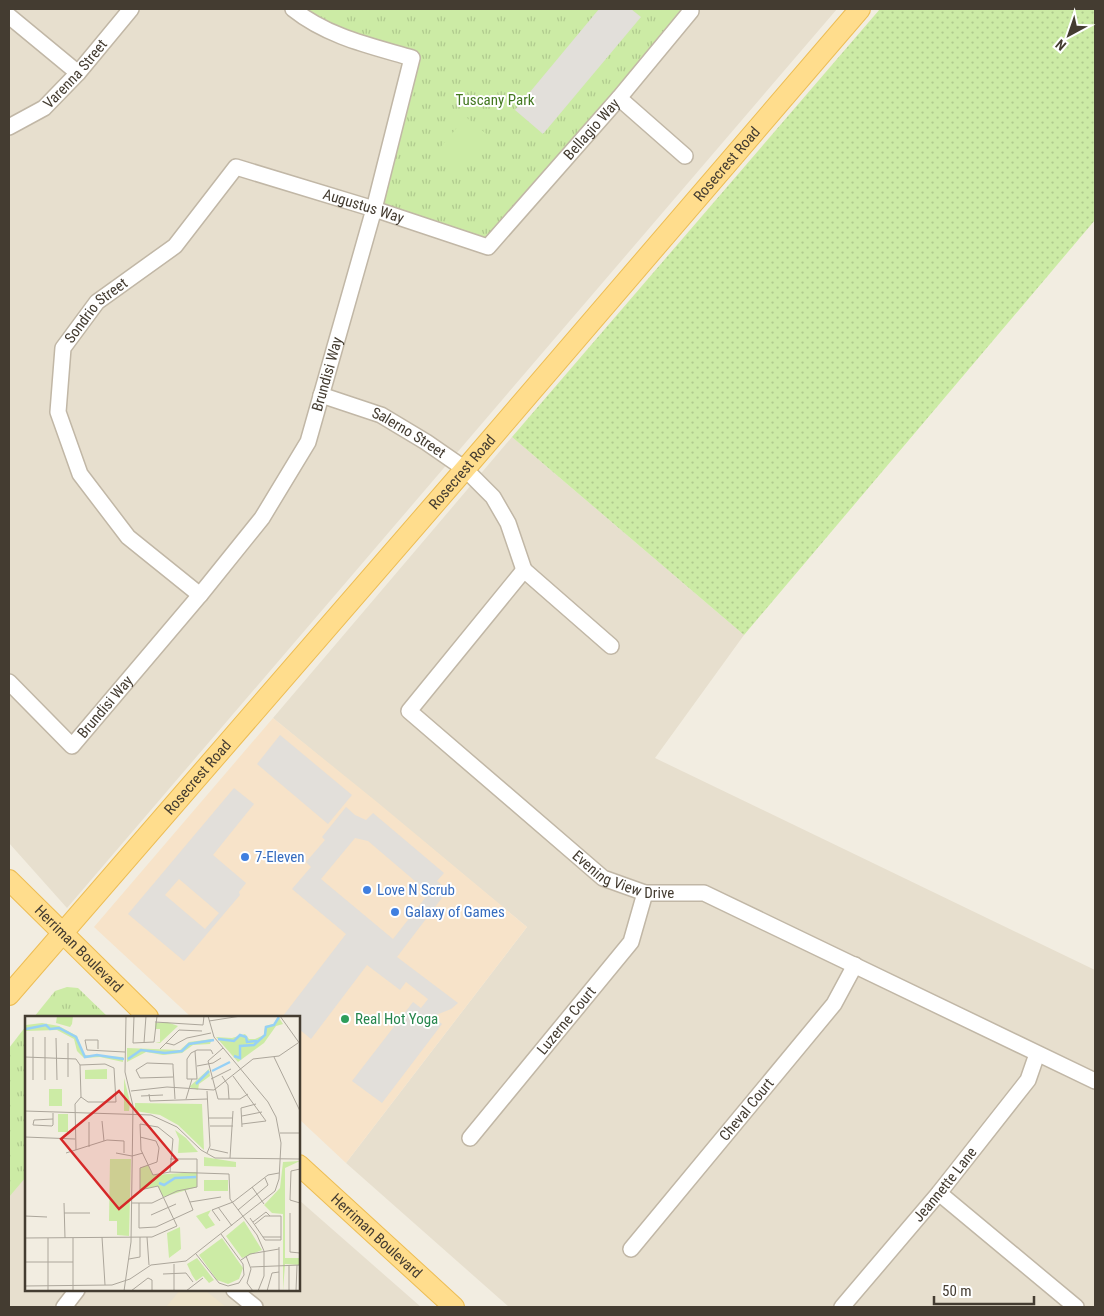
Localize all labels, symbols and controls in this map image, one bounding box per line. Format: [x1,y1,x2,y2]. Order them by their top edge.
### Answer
north arrow [1044,10,1094,60]
street label: Varenna Street [39,36,111,112]
text: N [1052,36,1069,54]
park label: Tuscany Park [455,91,535,109]
street label: Bellagio Way [560,95,623,164]
street label: Rosecrest Road [690,123,764,205]
street label: Augustus Way [321,185,406,227]
street label: Sondrio Street [61,274,131,347]
street label: Brundisi Way [308,335,346,413]
street label: Salerno Street [370,404,449,462]
street label: Rosecrest Road [425,431,499,513]
street label: Brundisi Way [74,672,137,742]
street label: Rosecrest Road [160,736,235,818]
street label: Evening View Drive [569,847,674,902]
place label: 7-Eleven [255,848,305,866]
marker: 7-Eleven [239,851,251,863]
place label: Love N Scrub [377,881,455,899]
marker: Love N Scrub [361,884,373,896]
street label: Herriman Boulevard [31,901,127,996]
place label: Galaxy of Games [405,903,505,921]
marker: Galaxy of Games [389,906,401,918]
street label: Luzerne Court [533,983,600,1058]
place label: Real Hot Yoga [355,1010,438,1028]
marker: Real Hot Yoga [339,1013,351,1025]
inset map [25,1016,300,1291]
street label: Cheval Court [715,1075,778,1145]
street label: Jeannette Lane [909,1144,981,1226]
street label: Herriman Boulevard [327,1190,426,1282]
scale bar [934,1274,1034,1306]
text: 50 m [942,1282,972,1300]

